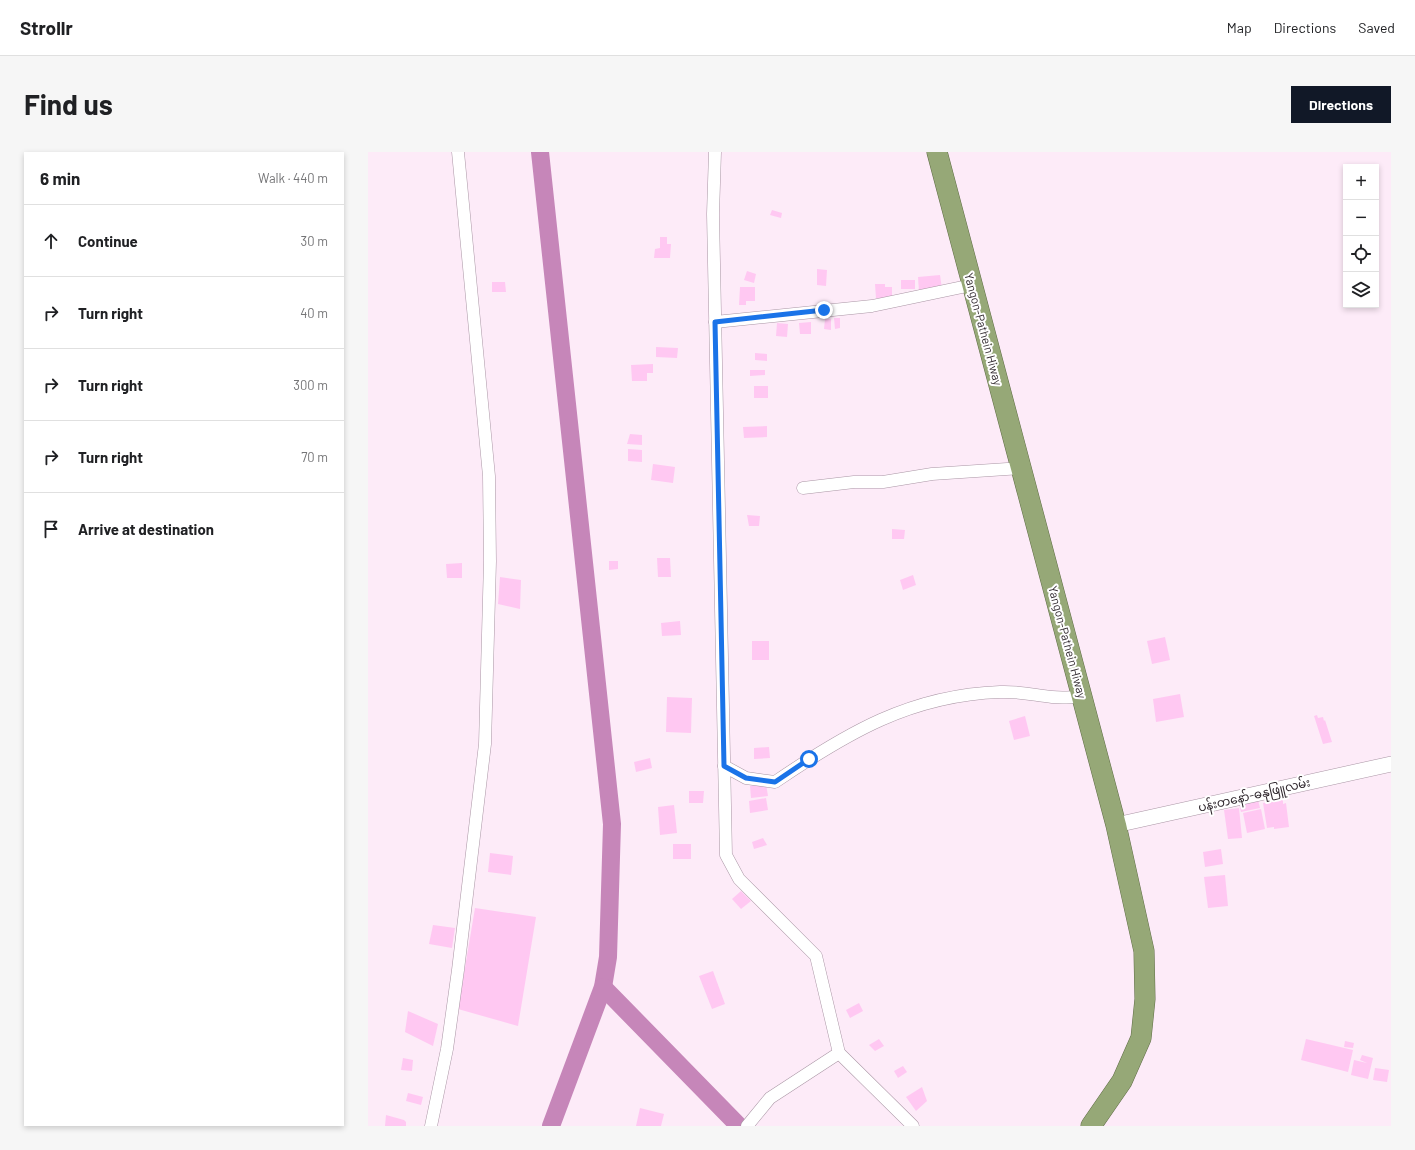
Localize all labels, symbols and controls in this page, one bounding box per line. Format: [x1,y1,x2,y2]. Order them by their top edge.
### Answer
text: Strollr [20,16,73,39]
text: Map [1227,19,1252,36]
text: Directions [1274,19,1336,36]
text: Saved [1358,19,1395,36]
button: Directions [1291,86,1391,123]
text: Find us [24,87,113,121]
map controls [1343,164,1379,308]
button: + [1343,164,1379,200]
text: 6 min [40,168,80,188]
text: Walk · 440 m [258,170,328,186]
button: − [1343,200,1379,236]
icon: ahead [40,230,62,252]
text: Continue [78,232,138,250]
text: 30 m [301,233,328,249]
button: locate [1343,236,1379,272]
street label: Yangon-Pathein Hiway [962,271,1006,387]
button: layers [1343,272,1379,308]
route end [815,301,833,319]
icon: right [40,302,62,324]
text: Turn right [78,304,143,322]
text: 40 m [300,305,328,321]
icon: right [40,374,62,396]
text: Turn right [78,376,143,394]
text: 300 m [293,377,328,393]
icon: right [40,446,62,468]
text: Turn right [78,448,143,466]
text: 70 m [301,449,328,465]
icon: arrive [40,518,62,540]
text: Arrive at destination [78,520,214,538]
street label: Yangon-Pathein Hiway [1046,584,1090,700]
route start [800,750,818,768]
street label: ပန်းတနော်-ဓနုဖြူလမ်း [1196,773,1312,818]

